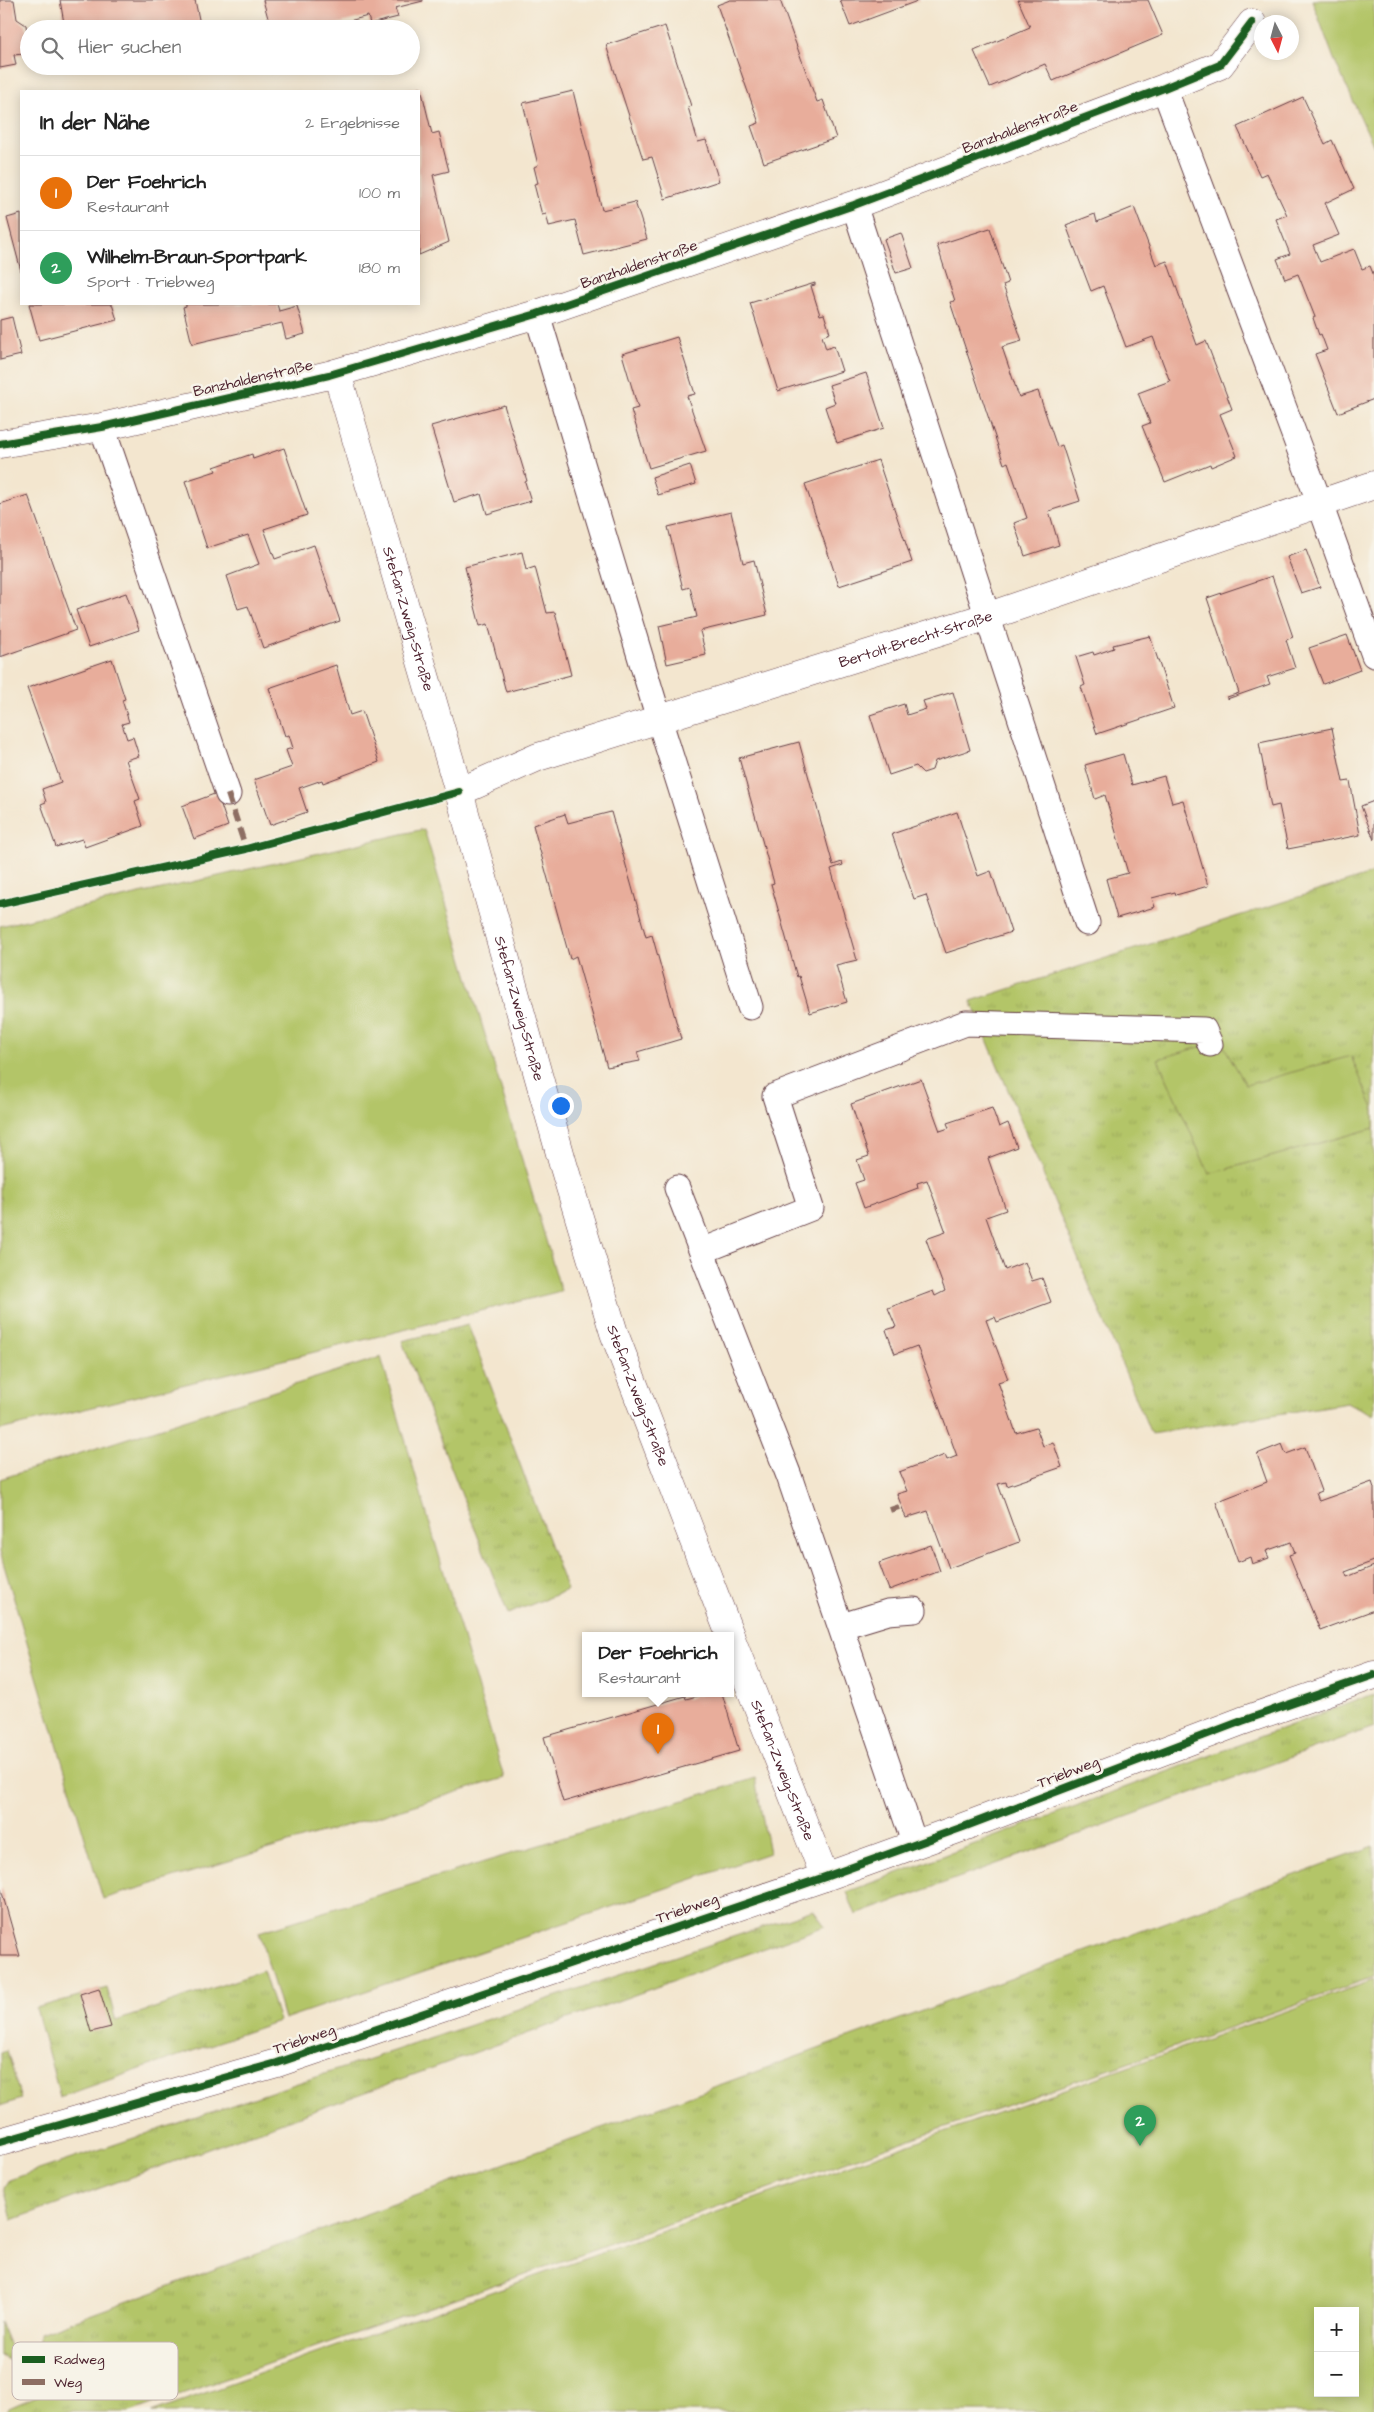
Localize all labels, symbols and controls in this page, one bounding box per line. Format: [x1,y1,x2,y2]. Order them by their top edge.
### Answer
north arrow [1254,15,1299,60]
search box [20,20,420,75]
icon: search [38,34,66,62]
text: Hier suchen [78,34,181,61]
street label: Banzhaldenstraße [959,96,1081,159]
text: In der Nähe [40,108,150,137]
text: 2 Ergebnisse [305,112,400,134]
text: Der Foehrich [87,169,206,196]
text: 1 [55,182,57,204]
text: 100 m [359,182,400,204]
text: Restaurant [87,196,169,218]
street label: Banzhaldenstraße [578,235,700,294]
text: Wilhelm-Braun-Sportpark [87,244,307,271]
text: 2 [51,257,61,279]
text: 180 m [359,257,400,279]
text: Sport · Triebweg [87,271,214,293]
street label: Banzhaldenstraße [191,355,315,402]
street label: Stefan-Zweig-Straße [377,544,439,694]
street label: Bertolt-Brecht-Straße [836,606,995,673]
street label: Stefan-Zweig-Straße [489,934,549,1083]
your location [548,1093,574,1119]
street label: Stefan-Zweig-Straße [601,1322,674,1469]
popup [582,1632,734,1697]
text: Der Foehrich [598,1640,718,1667]
text: Restaurant [598,1667,681,1689]
street label: Stefan-Zweig-Straße [745,1697,820,1844]
pin: 1 [642,1713,674,1754]
street label: Triebweg [1034,1751,1103,1795]
street label: Triebweg [653,1888,722,1930]
street label: Triebweg [270,2019,339,2061]
pin: 2 [1124,2105,1156,2146]
map controls [1314,2307,1359,2397]
button: + [1314,2307,1359,2352]
legend [12,2342,178,2400]
text: Radweg [54,2350,104,2370]
button: − [1314,2352,1359,2397]
text: Weg [54,2373,82,2393]

